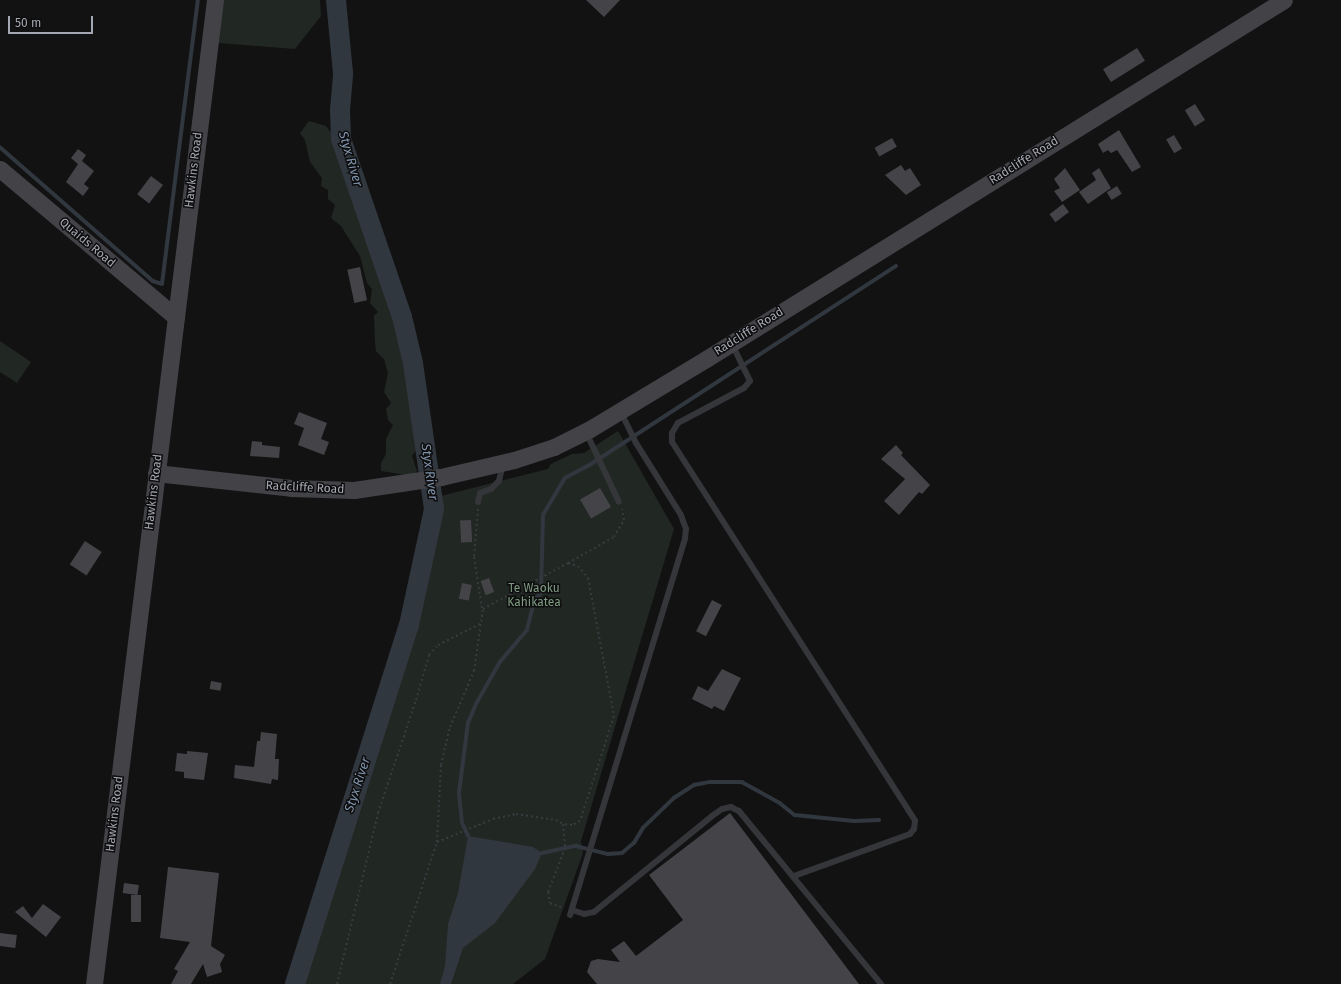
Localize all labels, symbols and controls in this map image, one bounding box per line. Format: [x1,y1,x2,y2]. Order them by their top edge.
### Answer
scale bar [10,8,95,34]
text: 50 m [15,16,41,30]
water label: Styx River [335,130,365,188]
street label: Hawkins Road [182,131,206,209]
street label: Radcliffe Road [987,134,1061,188]
street label: Quaids Road [56,215,118,271]
street label: Radcliffe Road [712,305,786,359]
water label: Styx River [417,443,441,501]
street label: Hawkins Road [142,453,166,531]
street label: Radcliffe Road [265,479,345,497]
park label: Te Waoku Kahikatea [507,582,561,610]
water label: Styx River [342,756,374,814]
street label: Hawkins Road [103,775,127,853]

